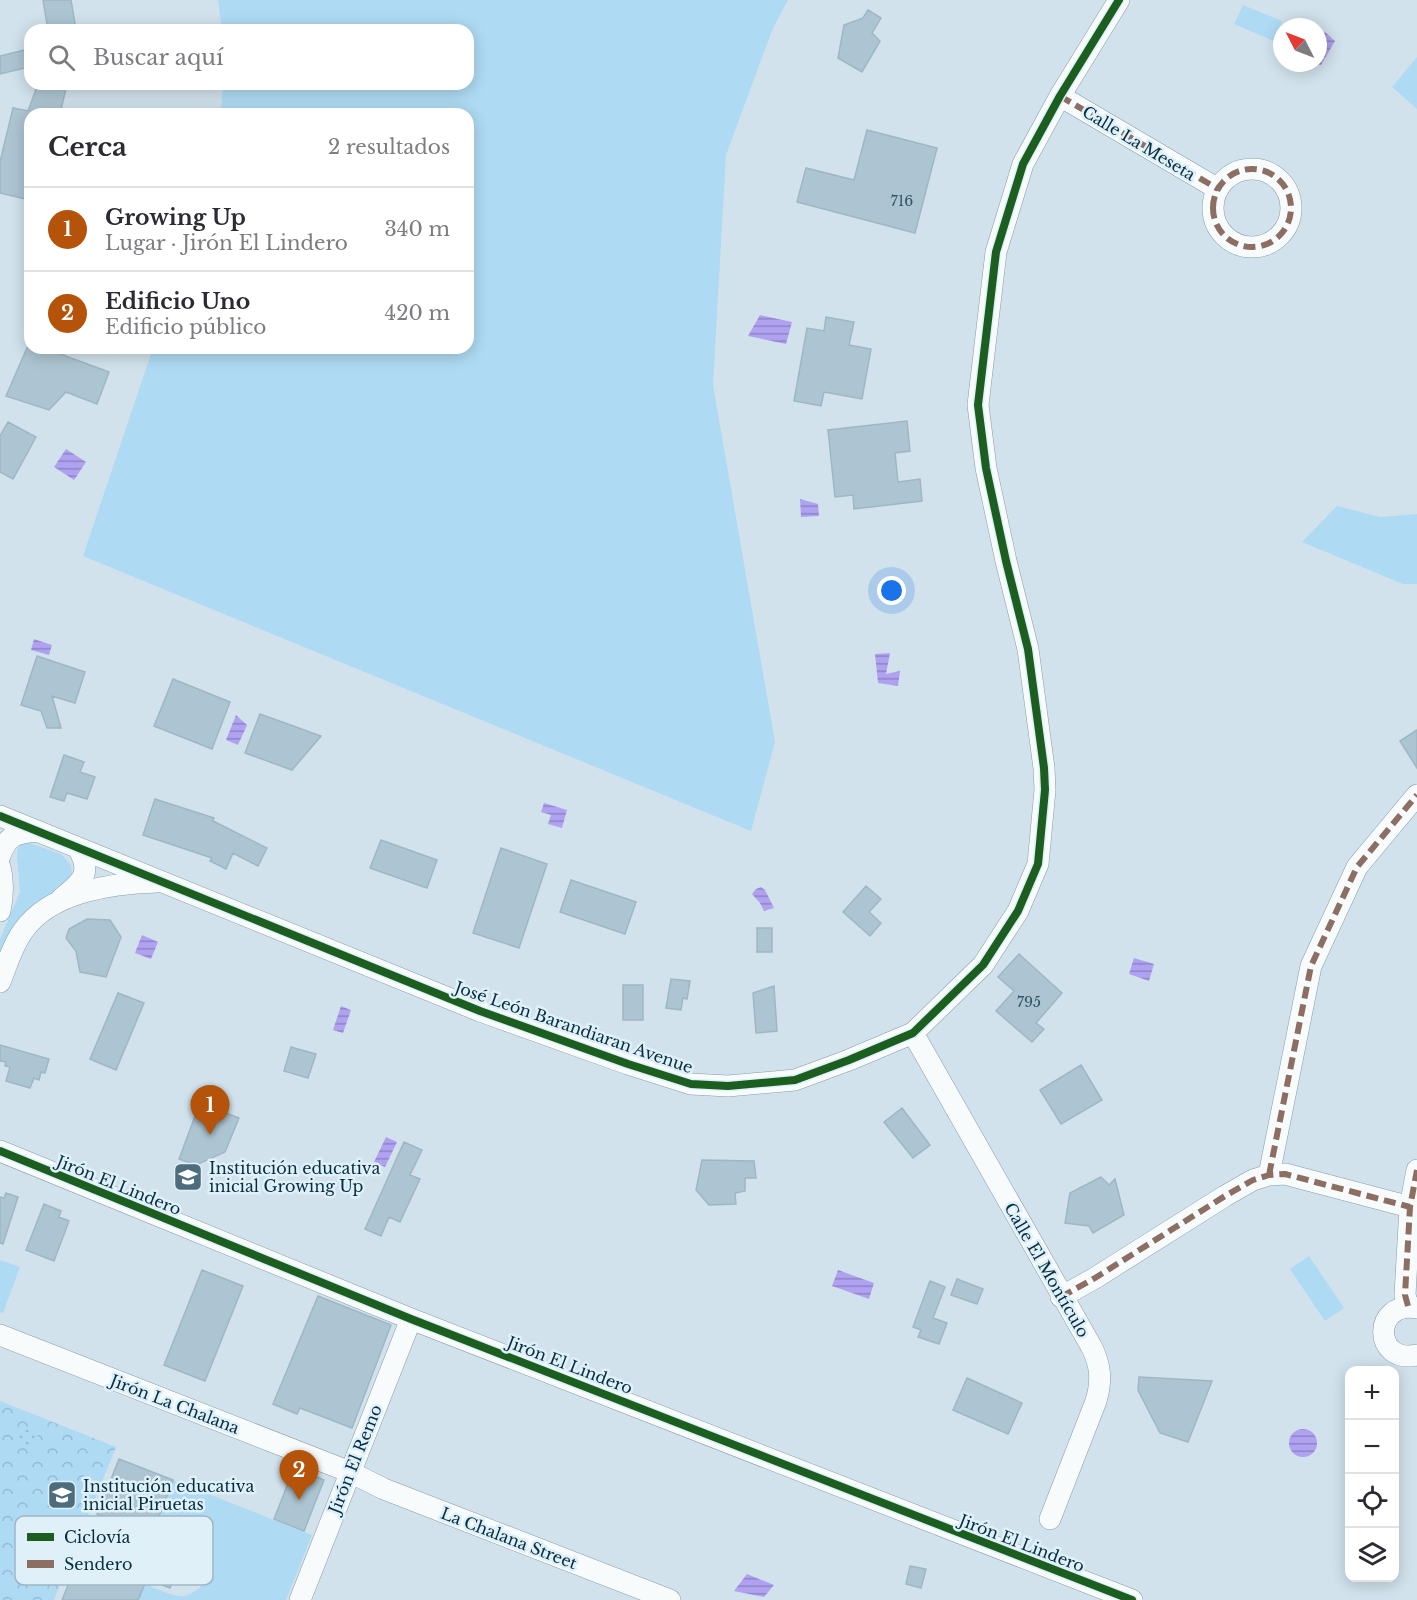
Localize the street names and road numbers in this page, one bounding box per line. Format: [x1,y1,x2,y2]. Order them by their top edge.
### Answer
street label: Calle La Meseta [1079,101,1199,185]
street label: José León Barandiaran Avenue [450,976,696,1077]
street label: Jirón El Lindero [52,1150,184,1219]
street label: Calle El Montículo [1000,1199,1094,1341]
street label: Jirón El Lindero [503,1331,635,1398]
street label: Jirón La Chalana [106,1369,243,1438]
street label: Jirón El Remo [323,1402,386,1518]
street label: La Chalana Street [438,1503,580,1573]
street label: Jirón El Lindero [955,1509,1087,1576]

